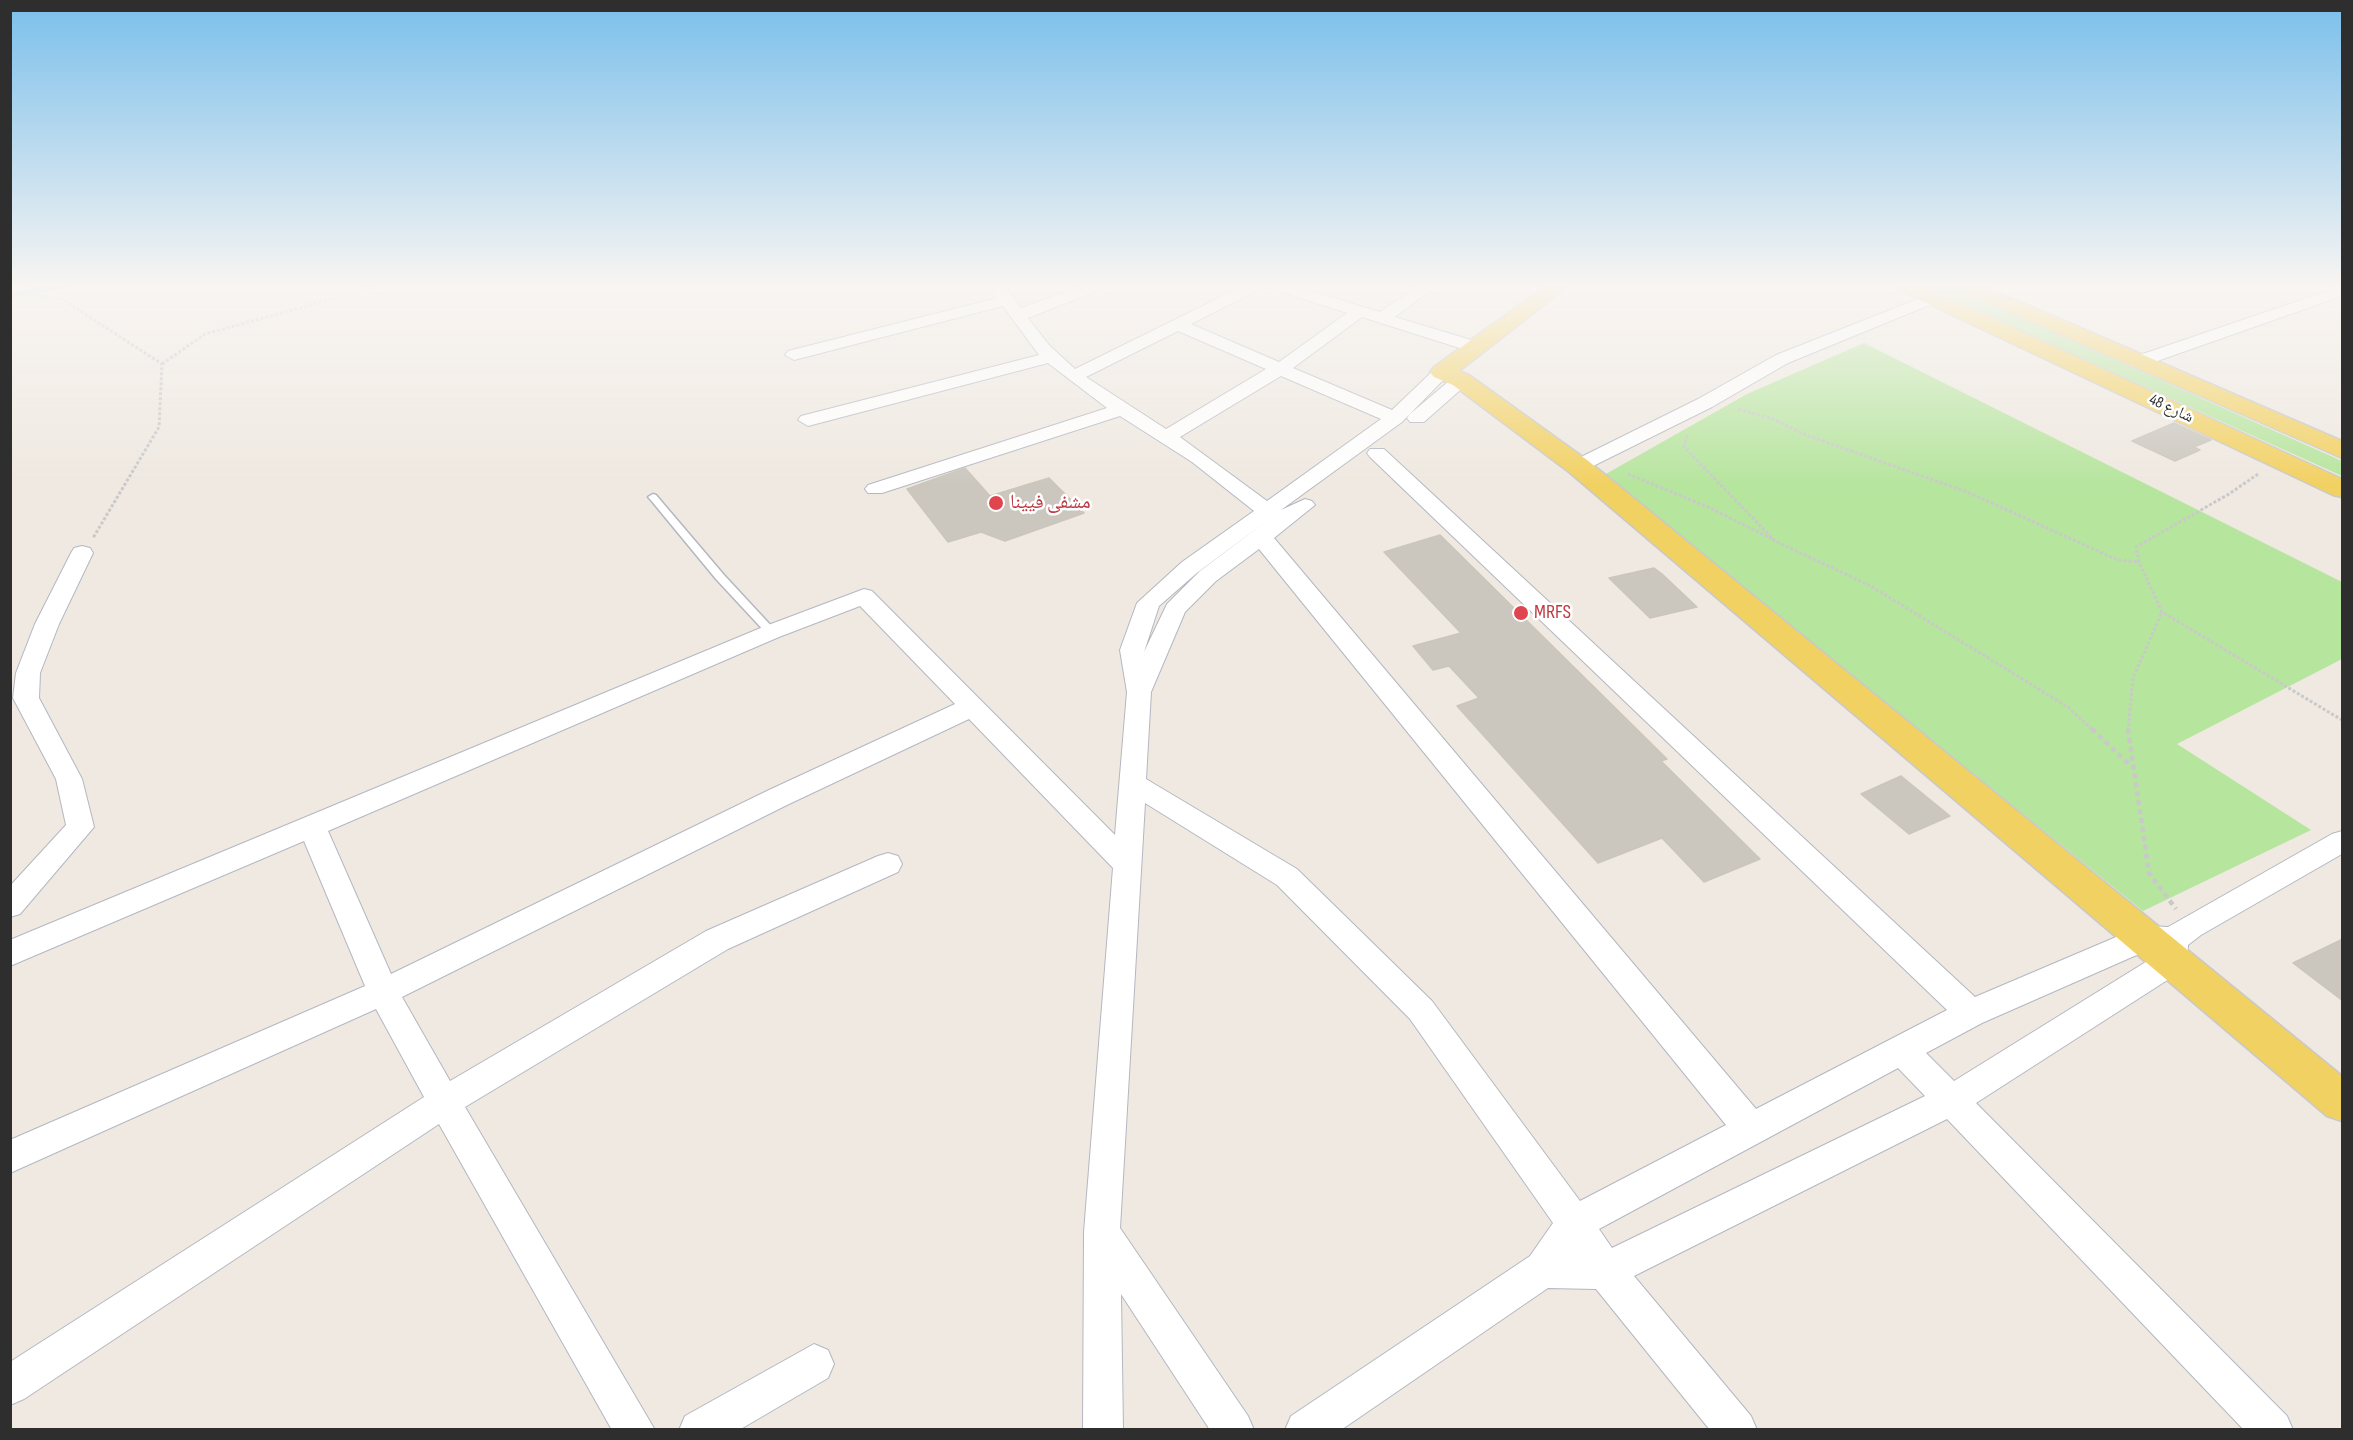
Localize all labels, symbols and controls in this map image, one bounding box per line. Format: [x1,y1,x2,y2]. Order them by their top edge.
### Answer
street label: 48 شارع [2146,390,2196,428]
place label: مشفى فيينا [1010,491,1091,515]
marker: مشفى فيينا [987,494,1005,512]
place label: MRFS [1534,601,1571,625]
marker: MRFS [1512,604,1530,622]

